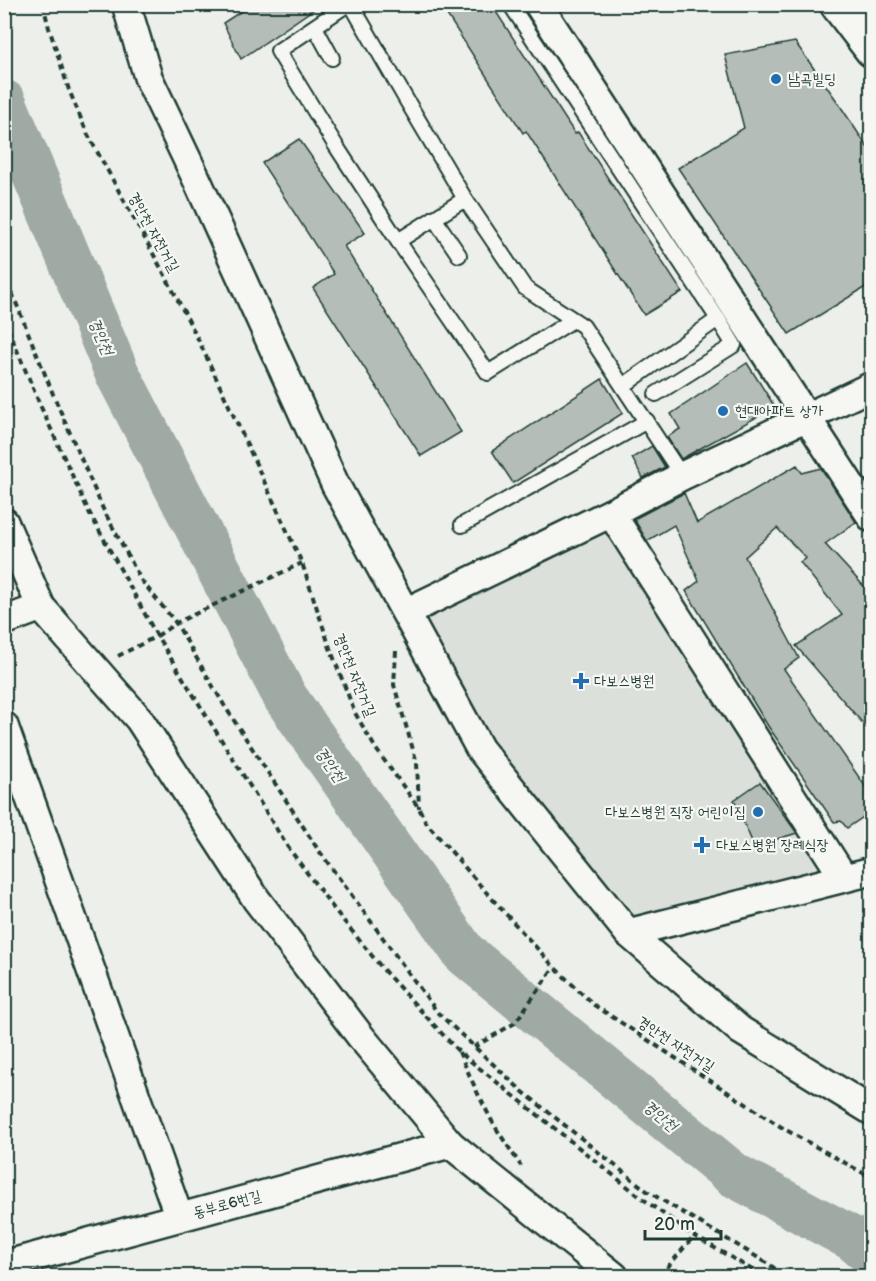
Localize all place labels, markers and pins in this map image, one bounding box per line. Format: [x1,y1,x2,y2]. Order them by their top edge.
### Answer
place label: 남곡빌딩 [788,70,836,89]
marker: 남곡빌딩 [769,72,783,86]
place label: 현대아파트 상가 [735,402,824,421]
marker: 현대아파트 상가 [716,404,730,418]
marker: 다보스병원 [572,672,590,690]
place label: 다보스병원 [594,672,654,691]
place label: 다보스병원 직장 어린이집 [605,803,746,822]
marker: 다보스병원 직장 어린이집 [751,805,765,819]
marker: 다보스병원 장례식장 [693,836,711,854]
place label: 다보스병원 장례식장 [716,836,829,855]

